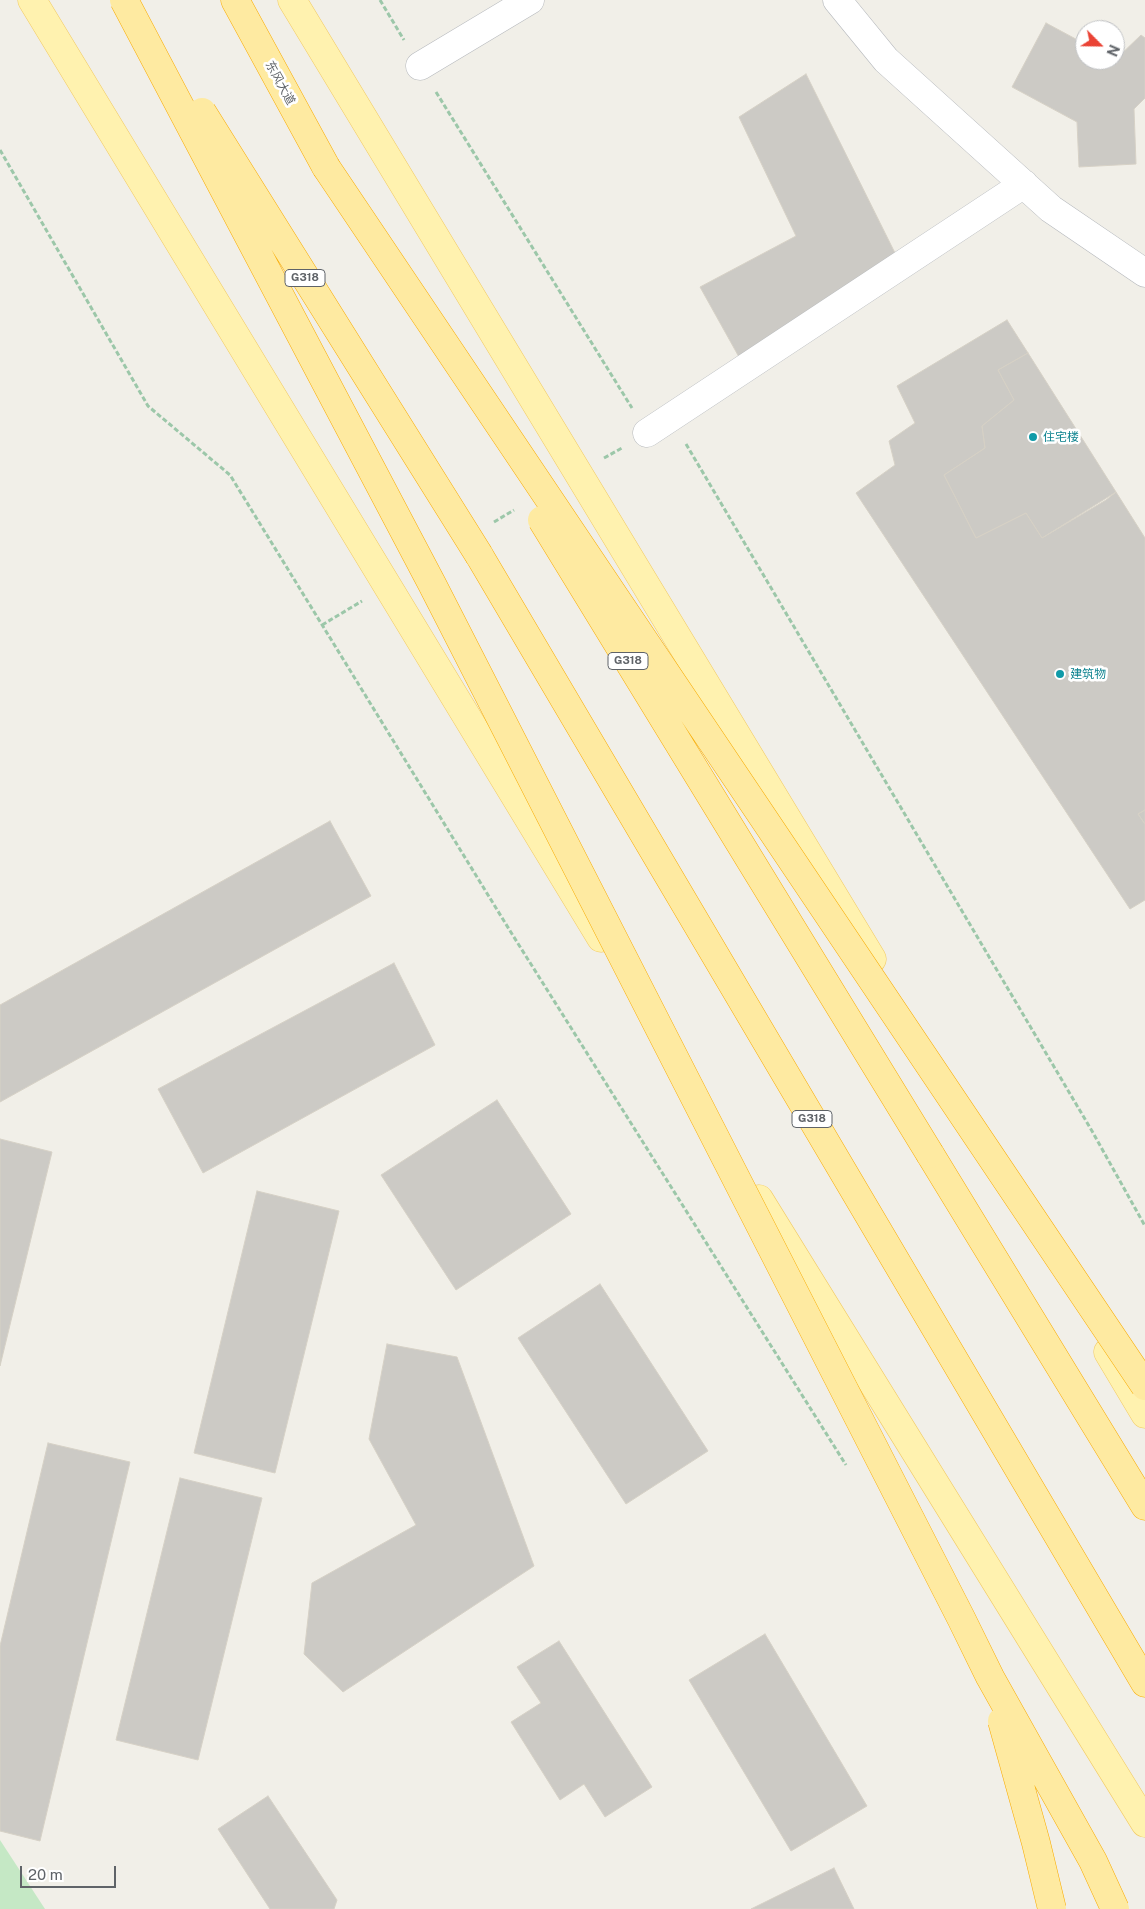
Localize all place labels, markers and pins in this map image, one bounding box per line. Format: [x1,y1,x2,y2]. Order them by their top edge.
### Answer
place label: 住宅楼 [1043,430,1079,444]
marker: 住宅楼 [1027,431,1039,443]
place label: 建筑物 [1070,667,1106,681]
marker: 建筑物 [1054,668,1066,680]

